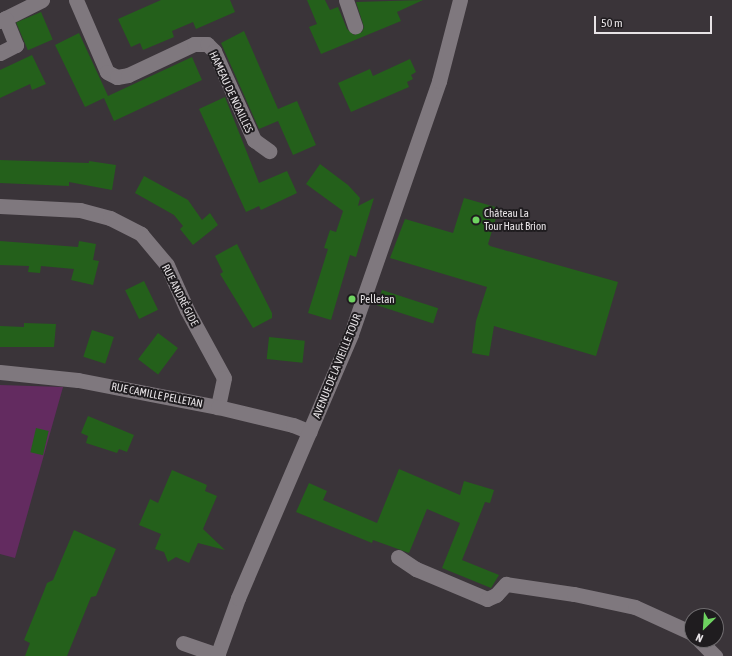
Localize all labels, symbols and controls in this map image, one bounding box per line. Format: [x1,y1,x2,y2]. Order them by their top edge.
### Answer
scale bar [596,8,714,34]
text: 50 m [601,16,623,30]
street label: HAMEAU DE NOAILLES [206,49,256,135]
place label: Château La Tour Haut Brion [484,207,546,233]
marker: Château La Tour Haut Brion [471,215,481,225]
street label: RUE ANDRÉ GIDE [159,262,201,328]
place label: Pelletan [360,292,395,306]
marker: Pelletan [347,294,357,304]
street label: AVENUE DE LA VIEILLE TOUR [310,312,364,420]
street label: RUE CAMILLE PELLETAN [110,380,204,410]
north arrow [684,608,724,648]
text: N [694,631,705,645]

